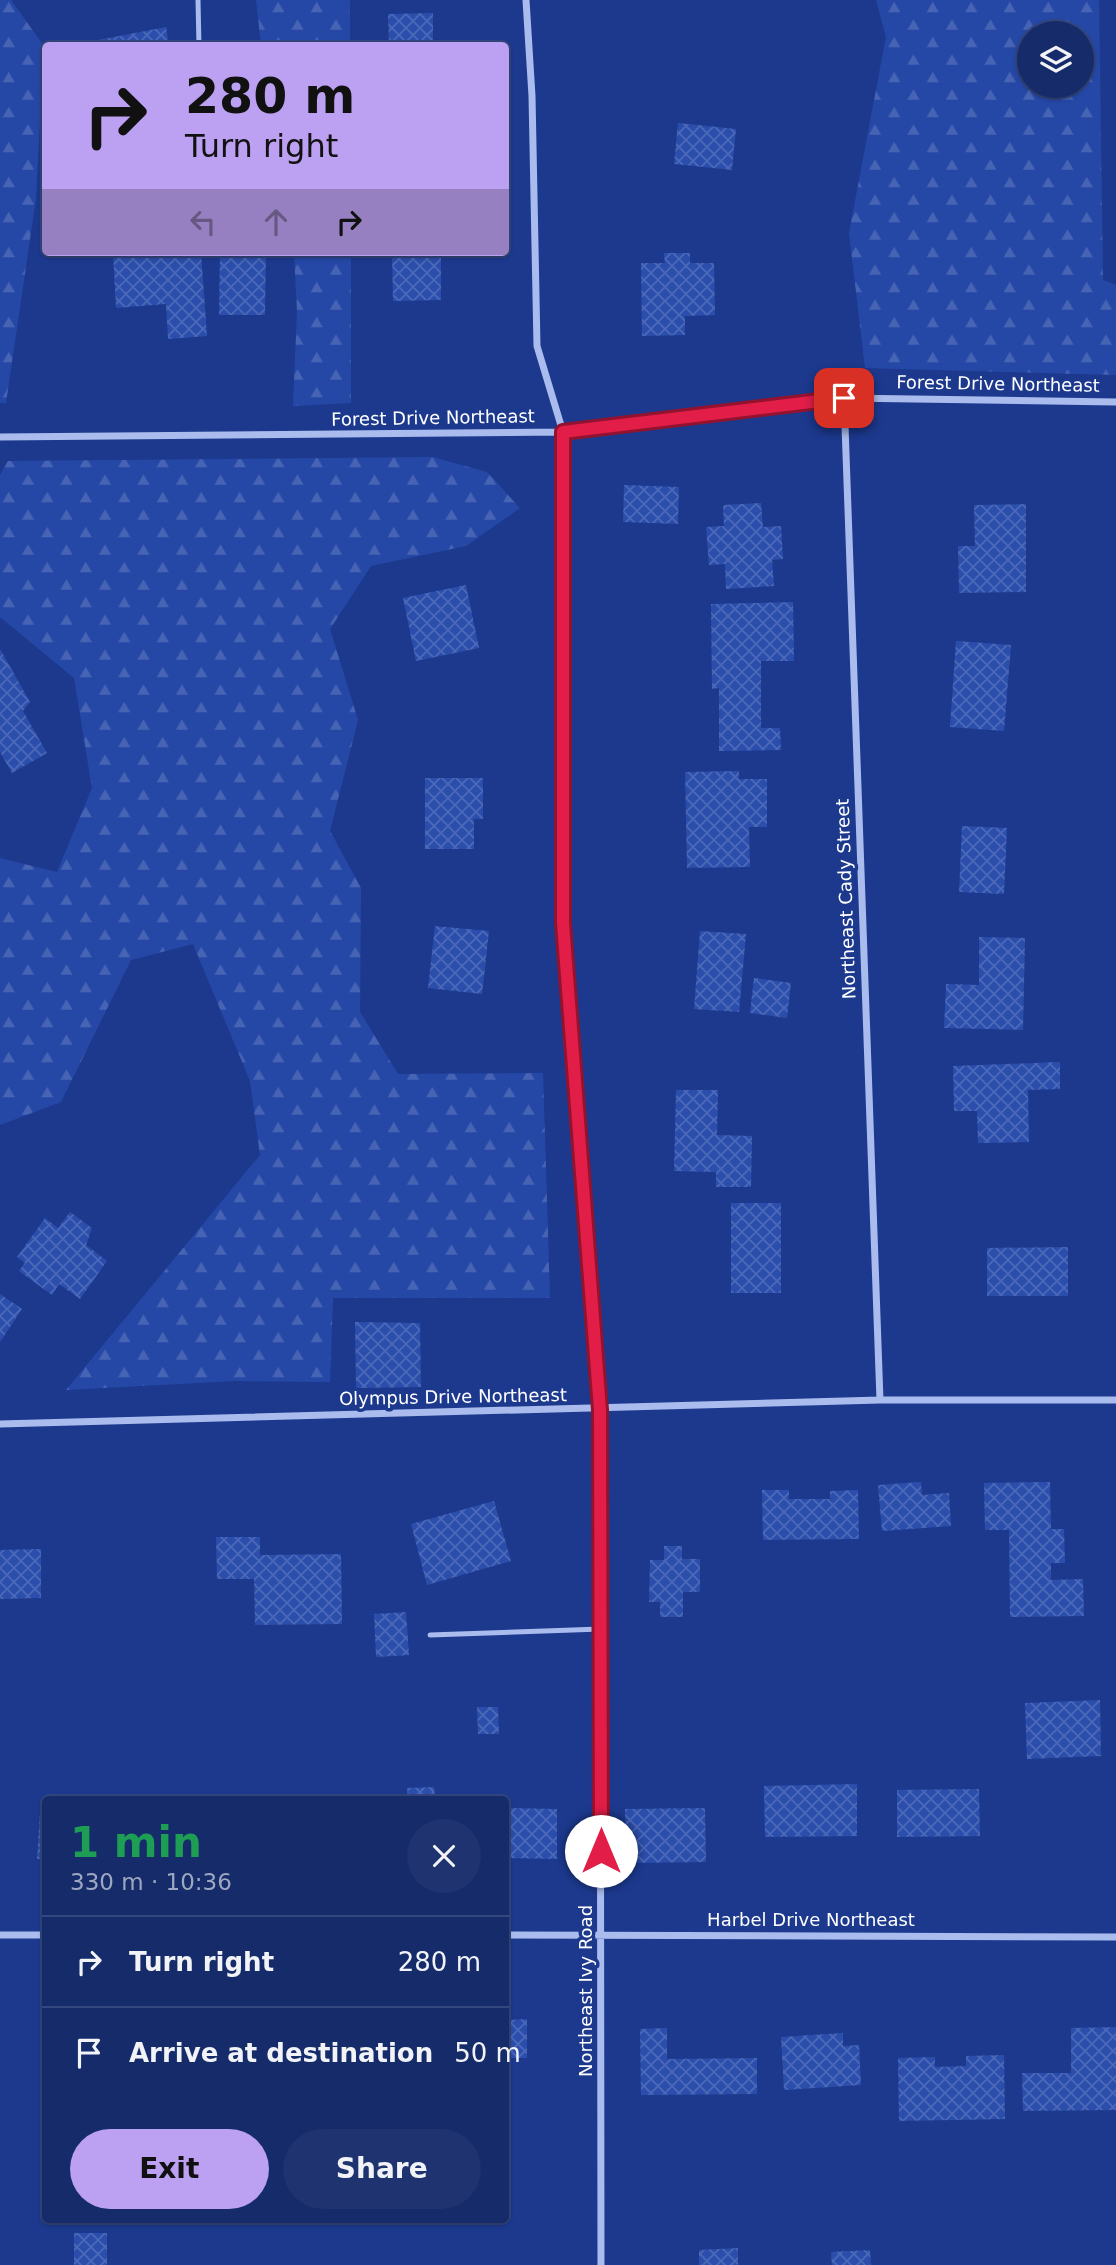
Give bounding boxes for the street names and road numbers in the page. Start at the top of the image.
street label: Forest Drive Northeast [896,371,1100,396]
street label: Forest Drive Northeast [331,405,535,430]
street label: Northeast Cady Street [832,798,859,1000]
street label: Olympus Drive Northeast [339,1384,567,1409]
street label: Northeast Ivy Road [575,1905,596,2077]
street label: Harbel Drive Northeast [707,1909,915,1930]

